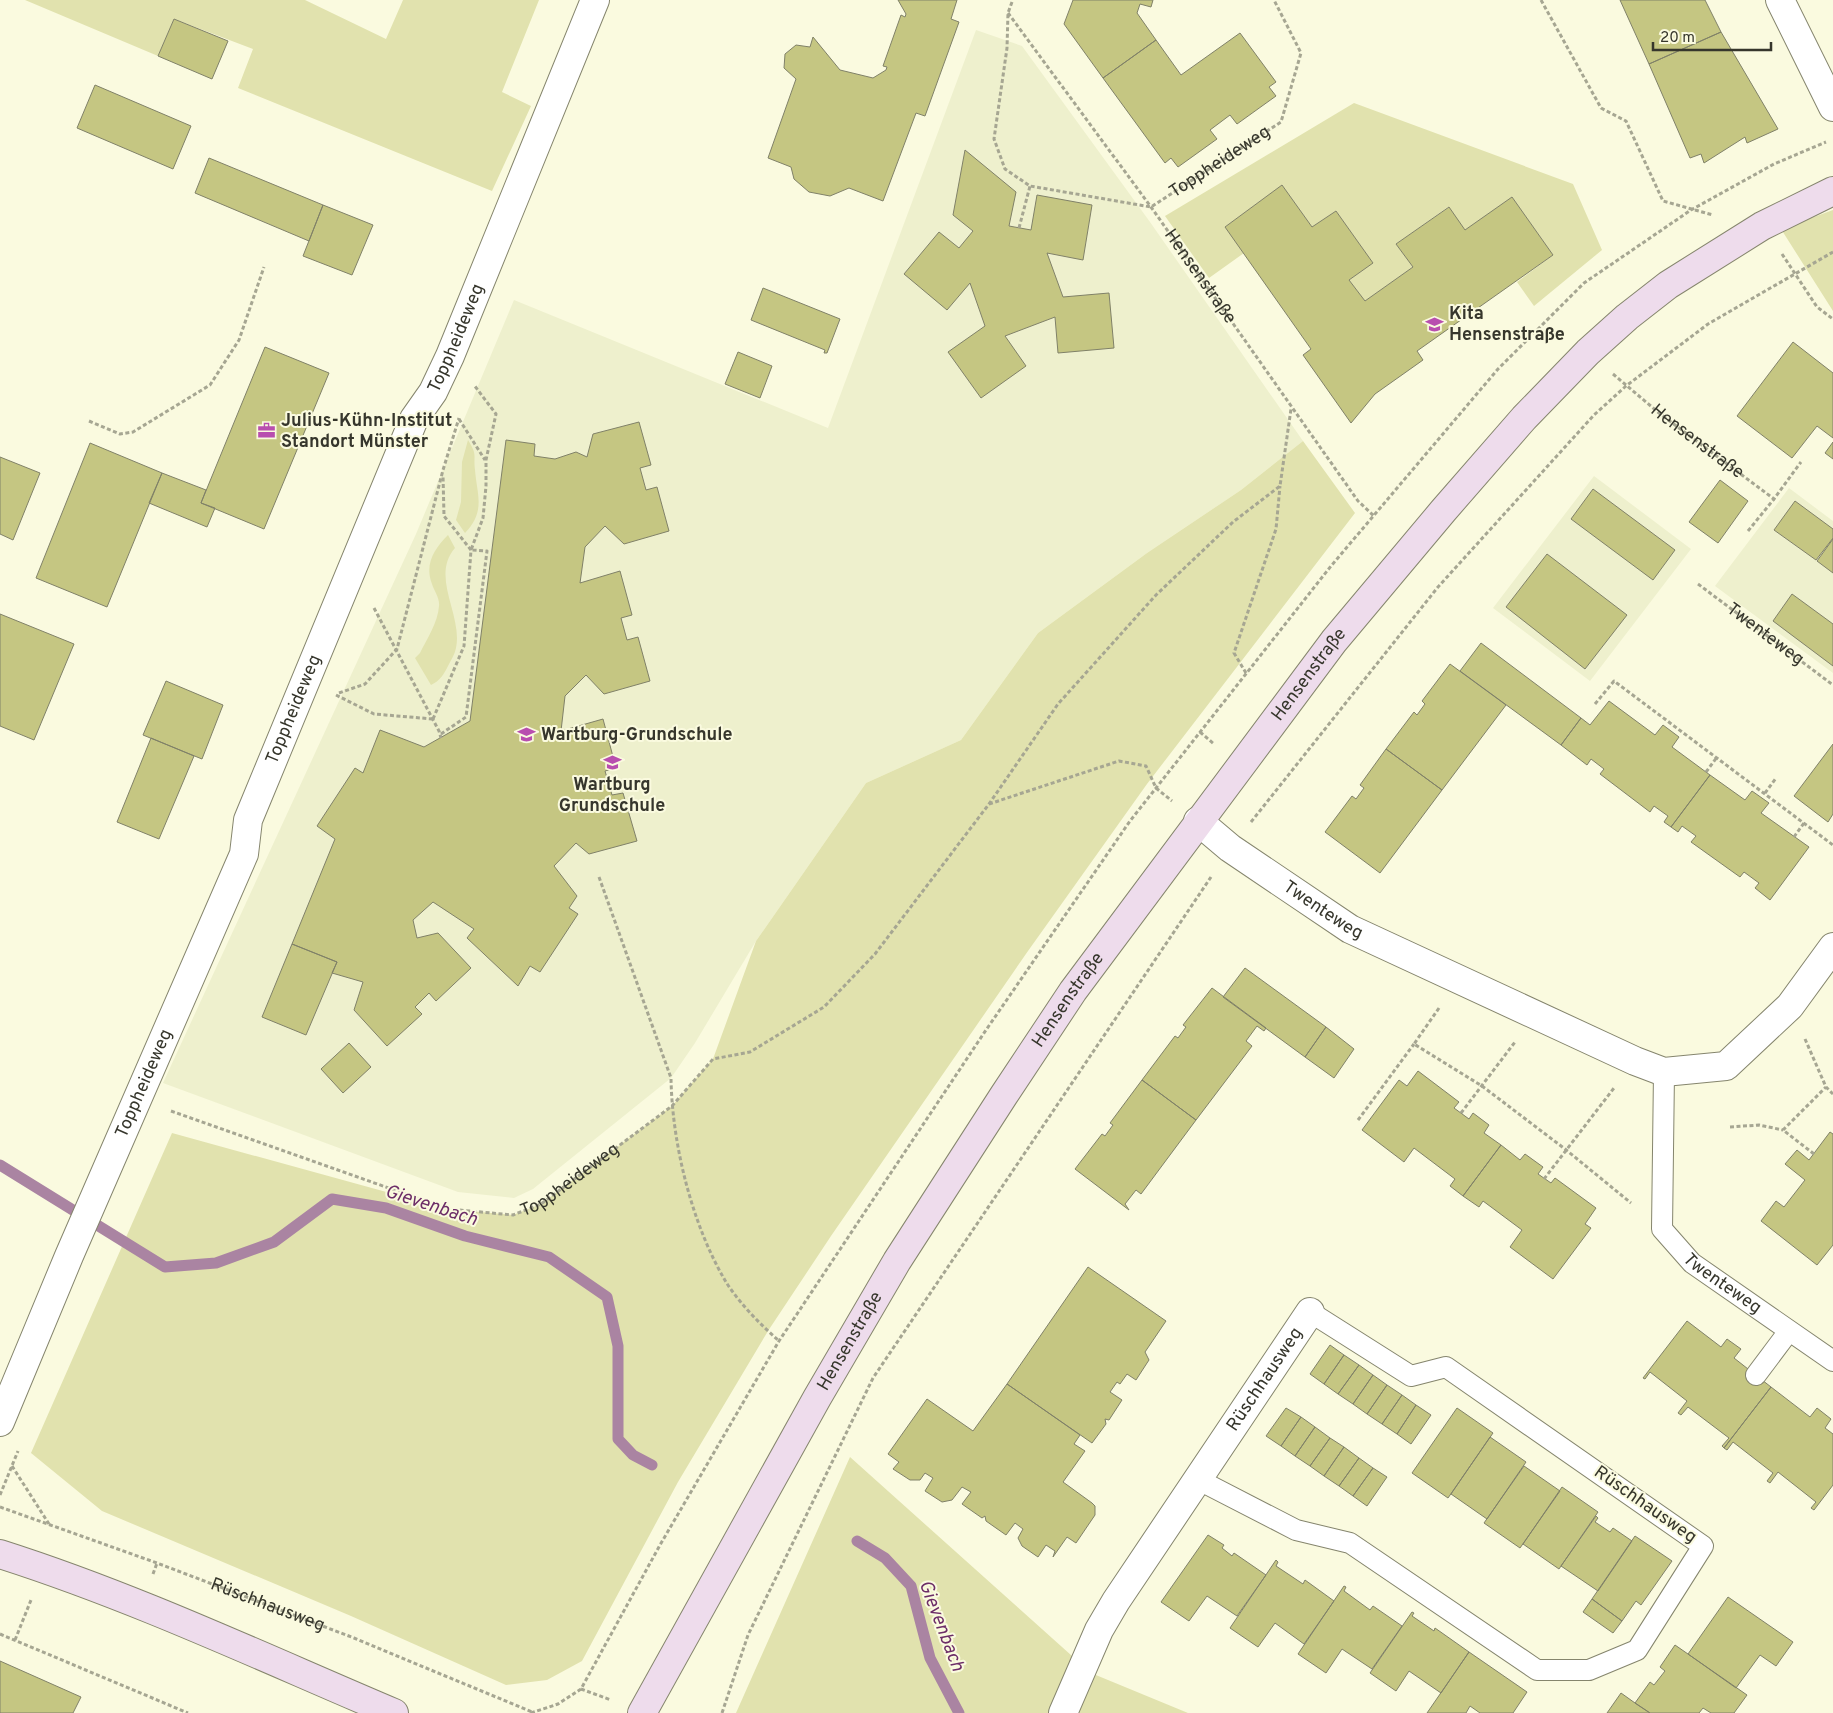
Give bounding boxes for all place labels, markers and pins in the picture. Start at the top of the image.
place label: Kita Hensenstraße [1449,303,1565,347]
school or university icon: Kita Hensenstraße [1425,314,1445,334]
place label: Julius-Kühn-Institut Standort Münster [281,410,452,454]
office icon: Julius-Kühn-Institut Standort Münster [257,421,277,441]
place label: Wartburg-Grundschule [541,724,732,747]
school or university icon: Wartburg-Grundschule [517,725,537,745]
school or university icon: Wartburg Grundschule [602,752,622,772]
place label: Wartburg Grundschule [559,774,665,818]

